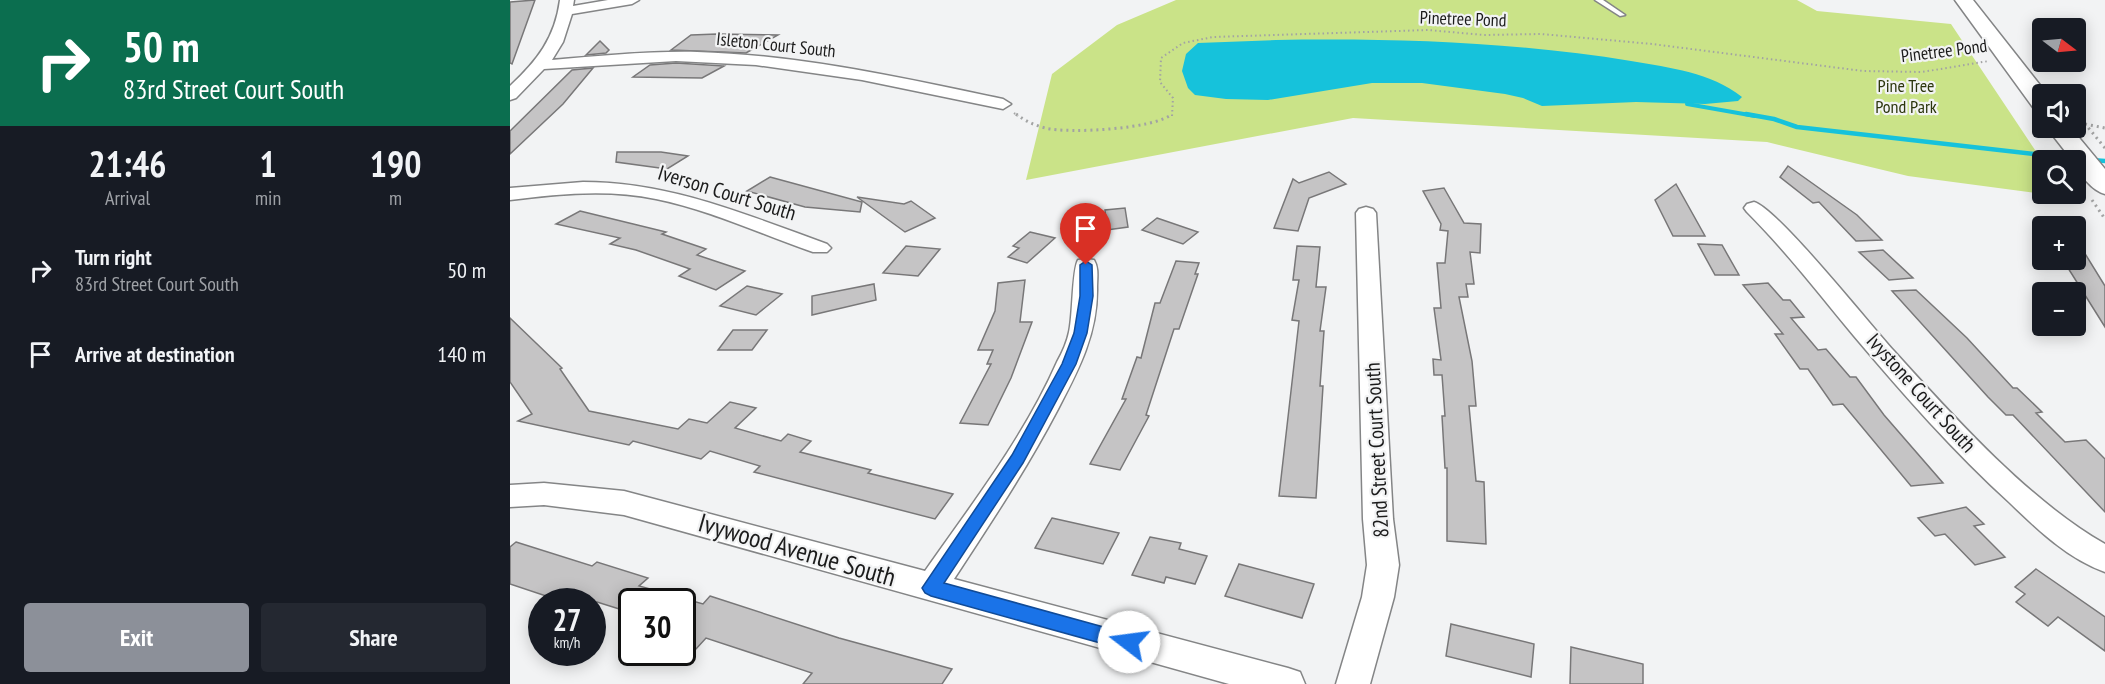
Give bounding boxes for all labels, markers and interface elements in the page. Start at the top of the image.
street label: Pinetree Pond [1419,5,1507,32]
north arrow [2032,18,2086,72]
map controls [2032,18,2086,336]
text: 50 m [123,19,200,74]
icon: right [24,24,102,102]
street label: Isleton Court South [715,27,837,62]
street label: Pinetree Pond [1899,34,1988,67]
text: 83rd Street Court South [123,72,344,106]
park label: Pine Tree Pond Park [1875,74,1937,118]
button: sound [2032,84,2086,138]
text: 21:46 [89,140,166,187]
text: 1 [259,140,277,187]
text: 190 [370,140,421,187]
button: search [2032,150,2086,204]
street label: Iverson Court South [655,159,800,226]
text: Arrival [105,185,150,211]
text: min [255,185,281,211]
text: m [389,185,402,211]
pin [1060,203,1111,265]
icon: arrive [1069,212,1102,245]
button: + [2032,216,2086,270]
text: Turn right [75,243,152,271]
icon: right [24,254,57,287]
text: 50 m [447,256,486,284]
text: 83rd Street Court South [75,271,239,297]
button: − [2032,282,2086,336]
street label: Ivystone Court South [1861,327,1982,458]
icon: arrive [24,338,57,371]
text: Arrive at destination [75,340,235,368]
text: 140 m [437,340,486,368]
street label: 82nd Street Court South [1358,362,1395,538]
street label: Ivywood Avenue South [695,506,900,593]
speed limit sign: 30 [618,588,696,666]
text: 27 [553,600,581,639]
button: Exit [24,603,249,672]
button: Share [261,603,486,672]
position arrow [1097,610,1161,674]
text: km/h [554,633,580,652]

